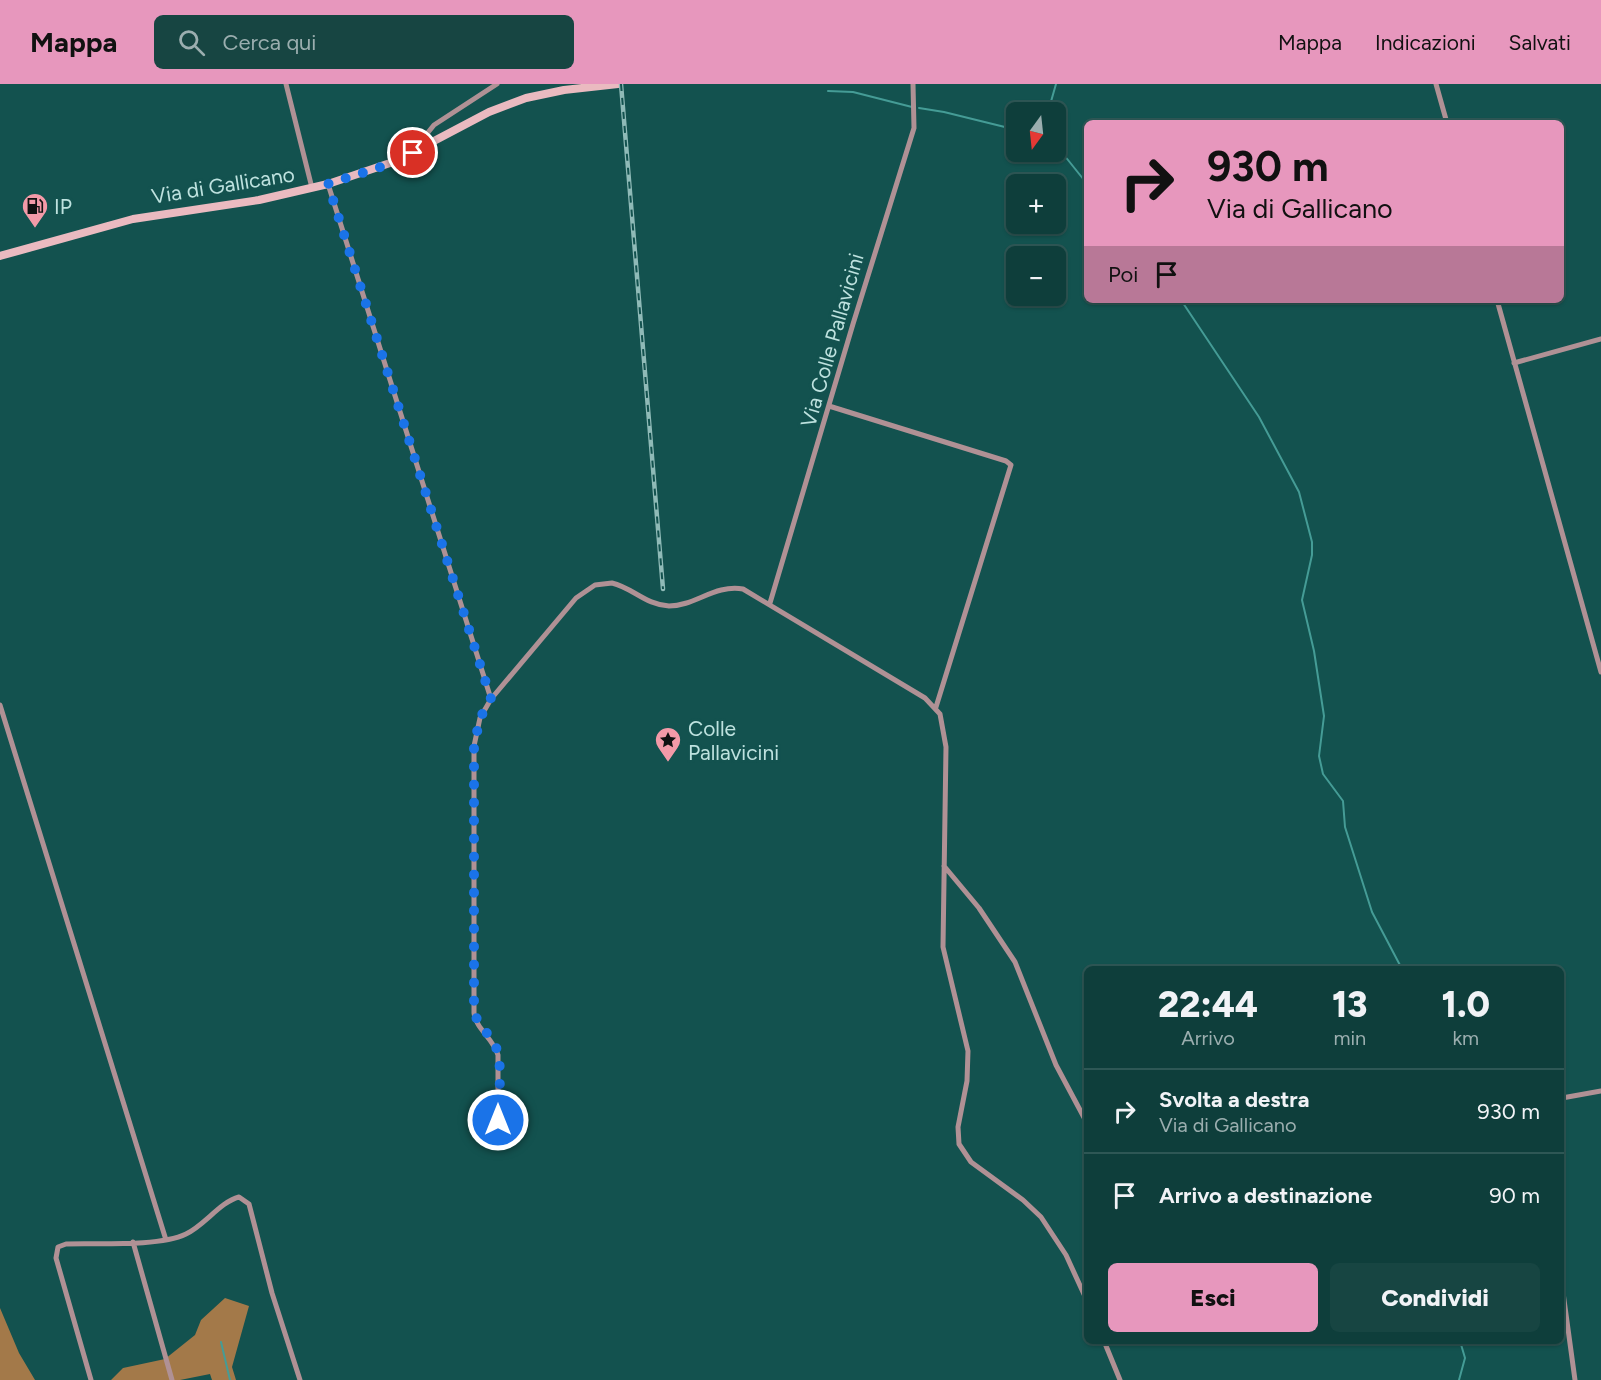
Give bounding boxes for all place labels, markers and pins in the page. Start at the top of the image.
pin [387,127,438,178]
fuel station icon: IP [20,191,50,229]
place label: IP [54,194,72,219]
place label: Colle Pallavicini [688,716,779,765]
place icon: Colle Pallavicini [653,725,683,763]

